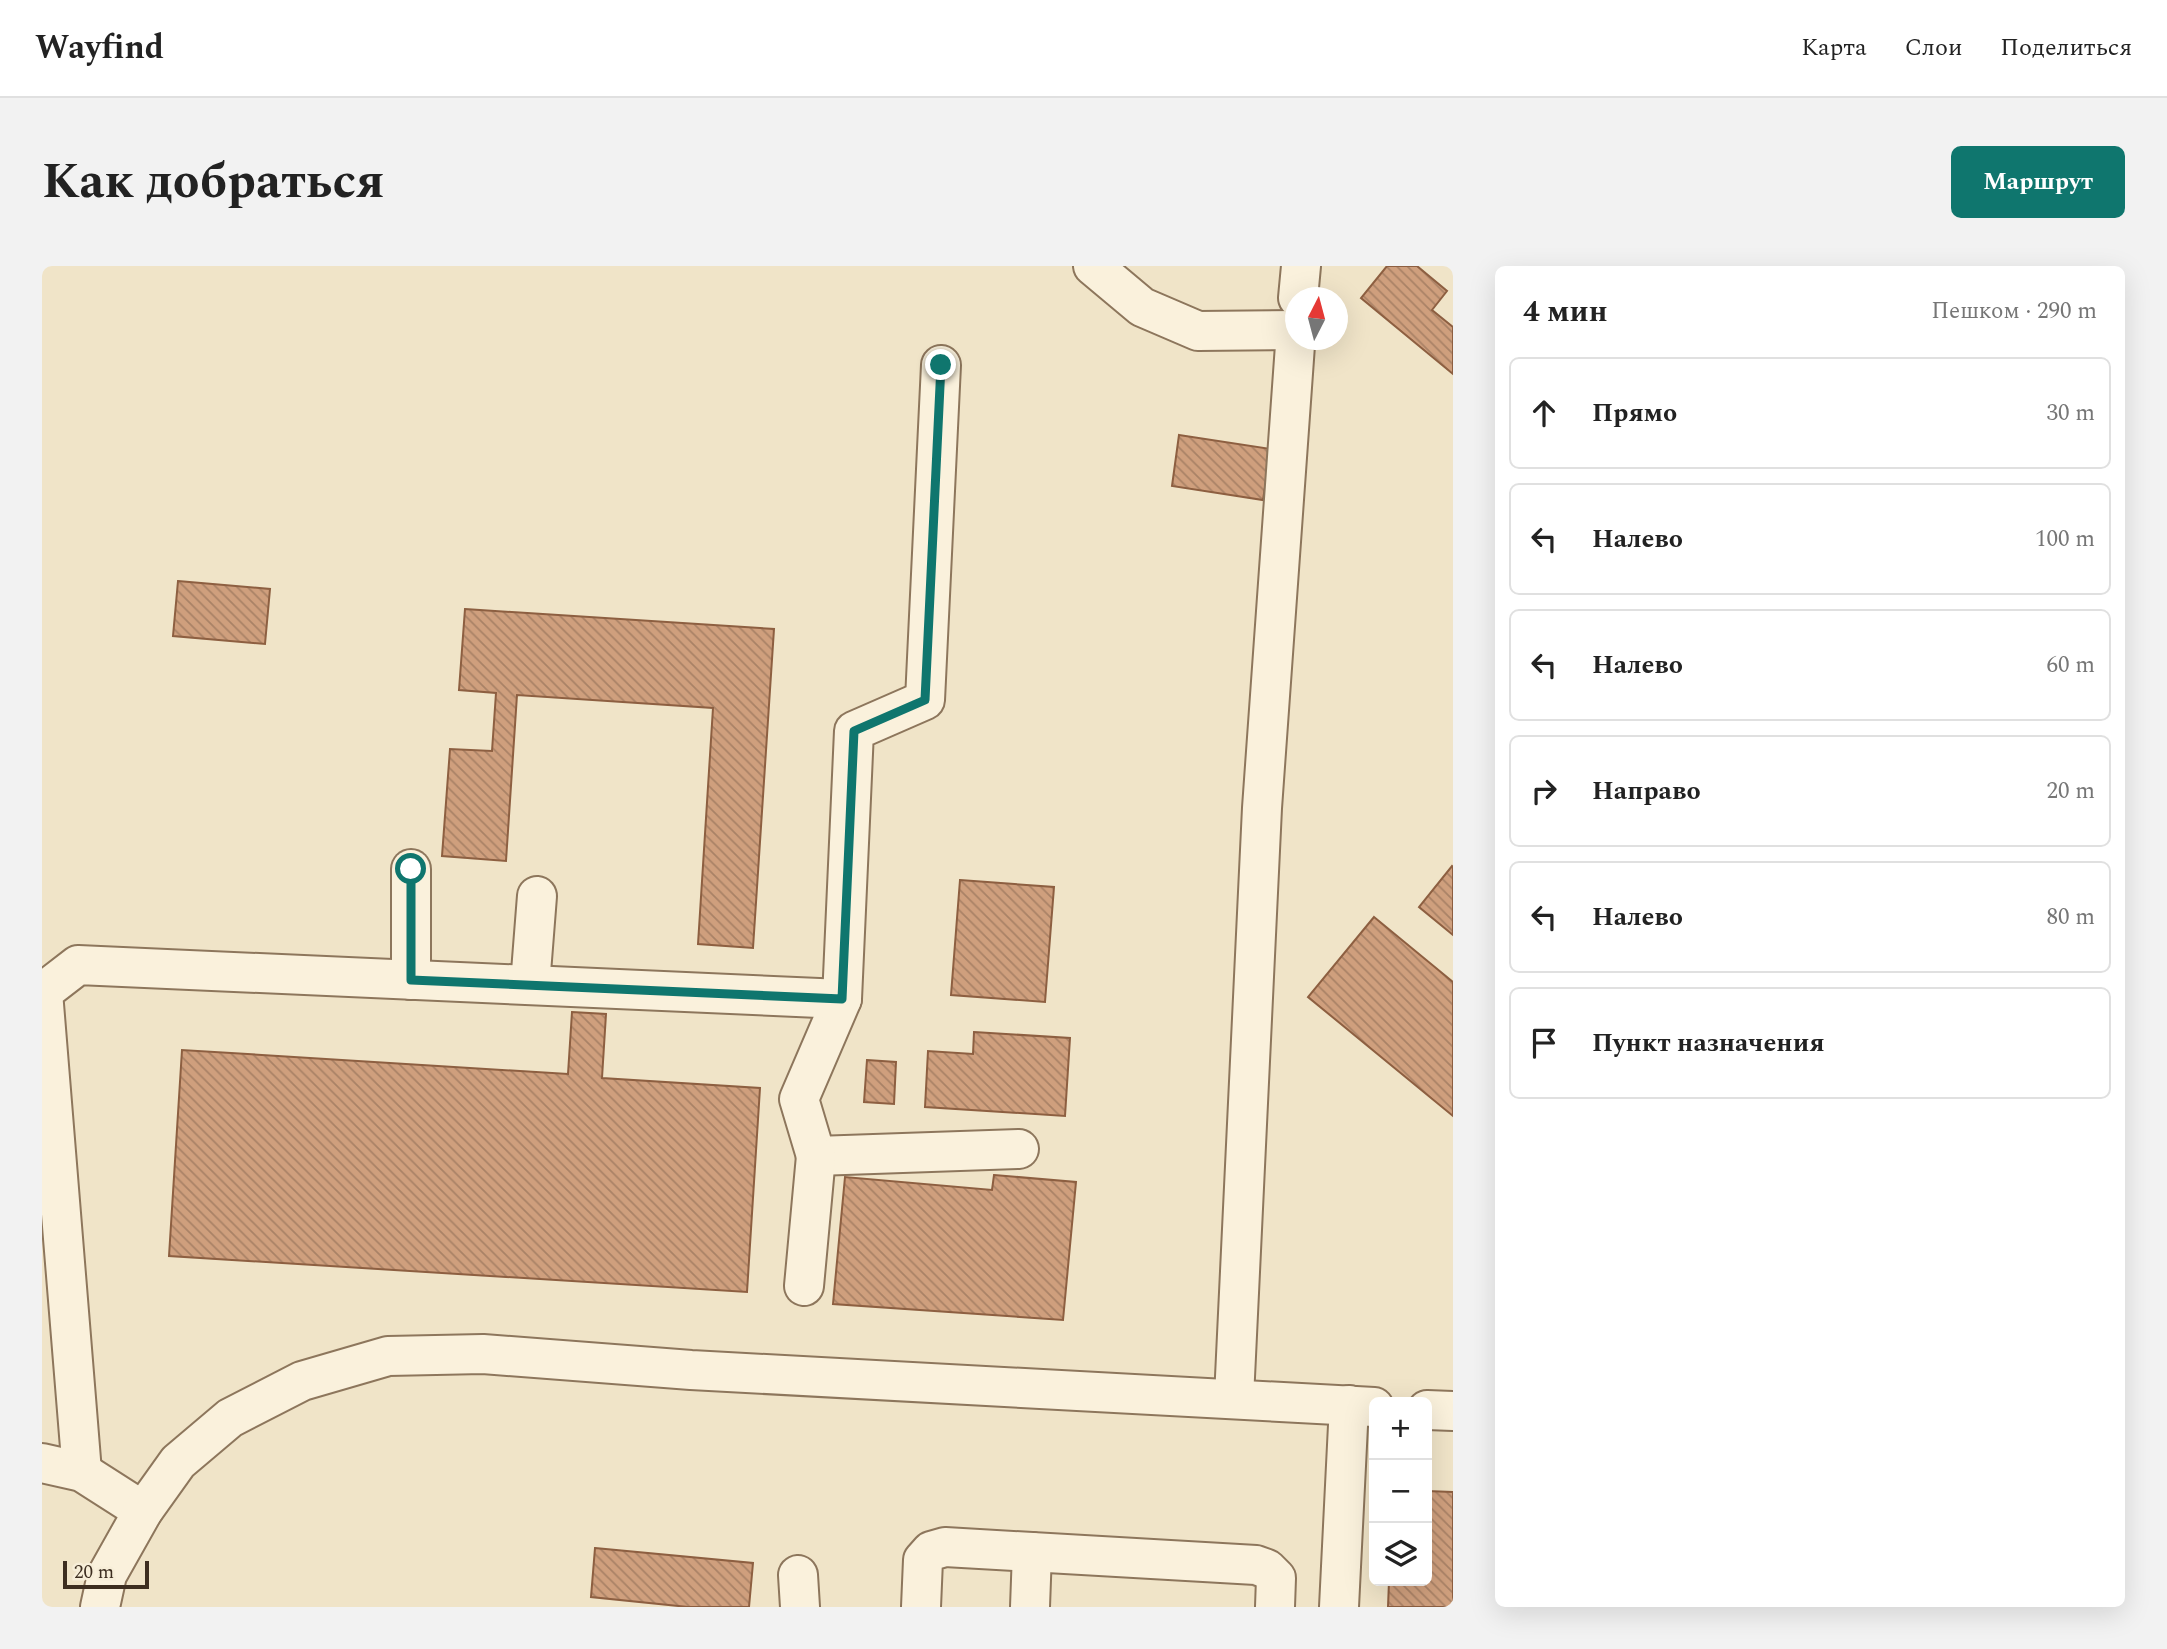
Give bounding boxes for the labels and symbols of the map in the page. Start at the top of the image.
north arrow [1285,287,1348,350]
route end [925,349,956,380]
route start [395,853,426,884]
scale bar [63,1558,149,1590]

